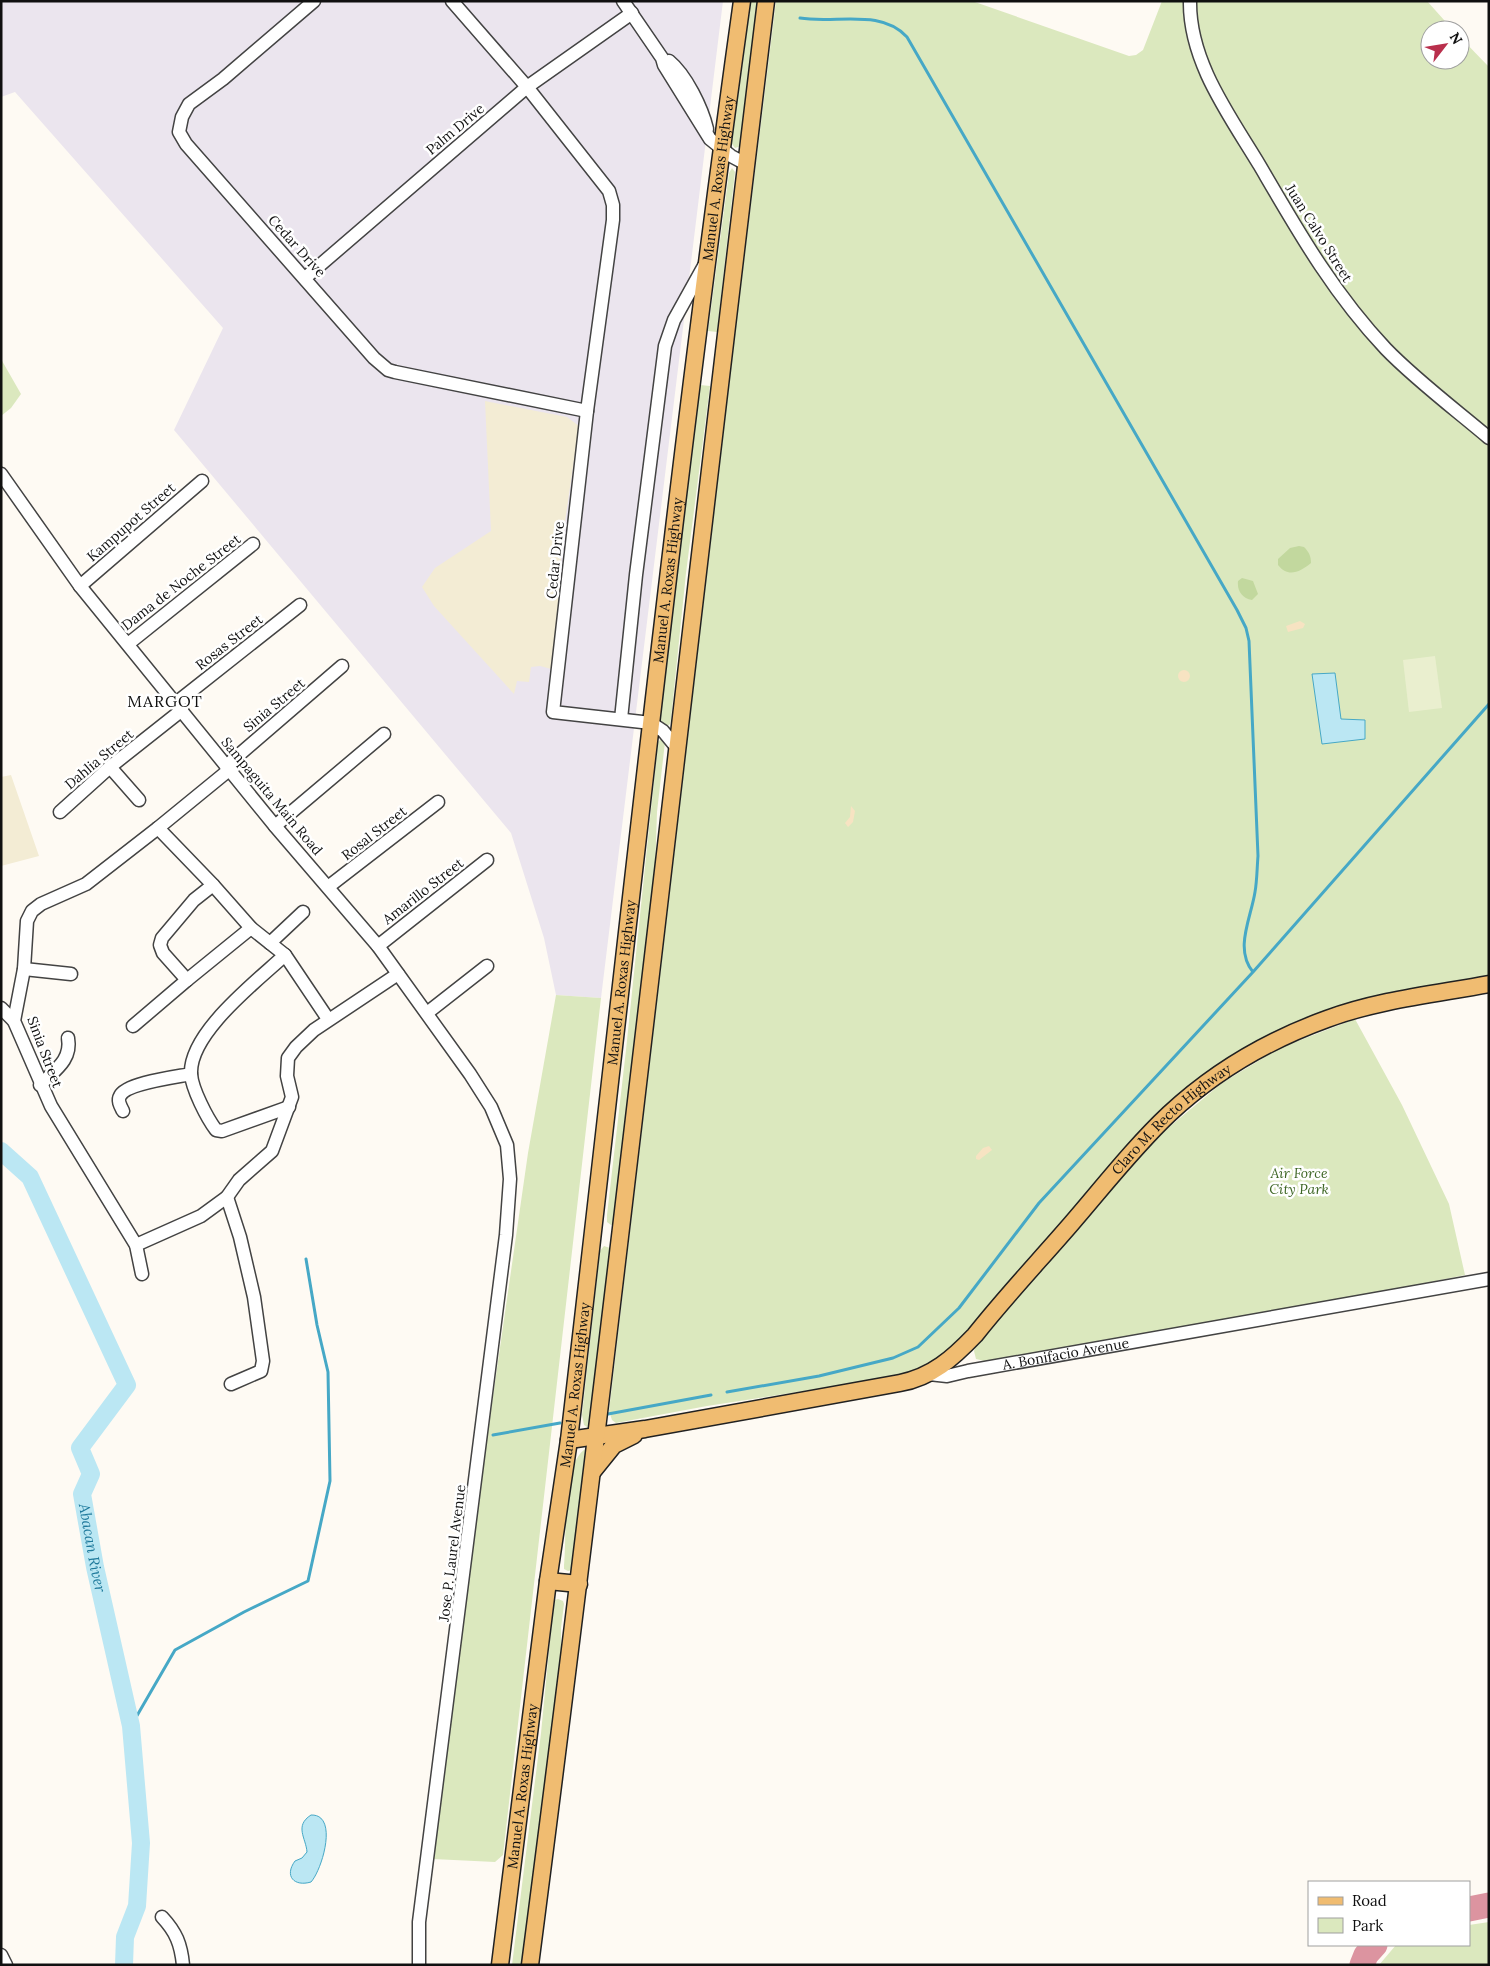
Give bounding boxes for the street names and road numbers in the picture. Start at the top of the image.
street label: Manuel A. Roxas Highway [698,94,738,262]
street label: Palm Drive [422,99,488,159]
street label: Juan Calvo Street [1281,180,1357,286]
street label: Cedar Drive [264,211,330,281]
street label: Kampupot Street [83,478,179,565]
street label: Manuel A. Roxas Highway [649,496,687,664]
street label: Cedar Drive [542,520,568,600]
street label: Dama de Noche Street [118,530,245,634]
street label: Rosas Street [192,610,267,674]
street label: Sinia Street [240,674,309,736]
street label: Dahlia Street [61,725,138,793]
street label: Sampaguita Main Road [217,733,327,859]
street label: Rosal Street [338,802,411,864]
street label: Amarillo Street [378,853,467,929]
street label: Manuel A. Roxas Highway [603,898,640,1066]
street label: Sinia Street [23,1014,67,1091]
street label: Claro M. Recto Highway [1108,1059,1235,1178]
street label: Manuel A. Roxas Highway [556,1301,594,1469]
street label: A. Bonifacio Avenue [1000,1334,1131,1374]
street label: Jose P. Laurel Avenue [435,1483,469,1624]
street label: Manuel A. Roxas Highway [503,1702,542,1870]

